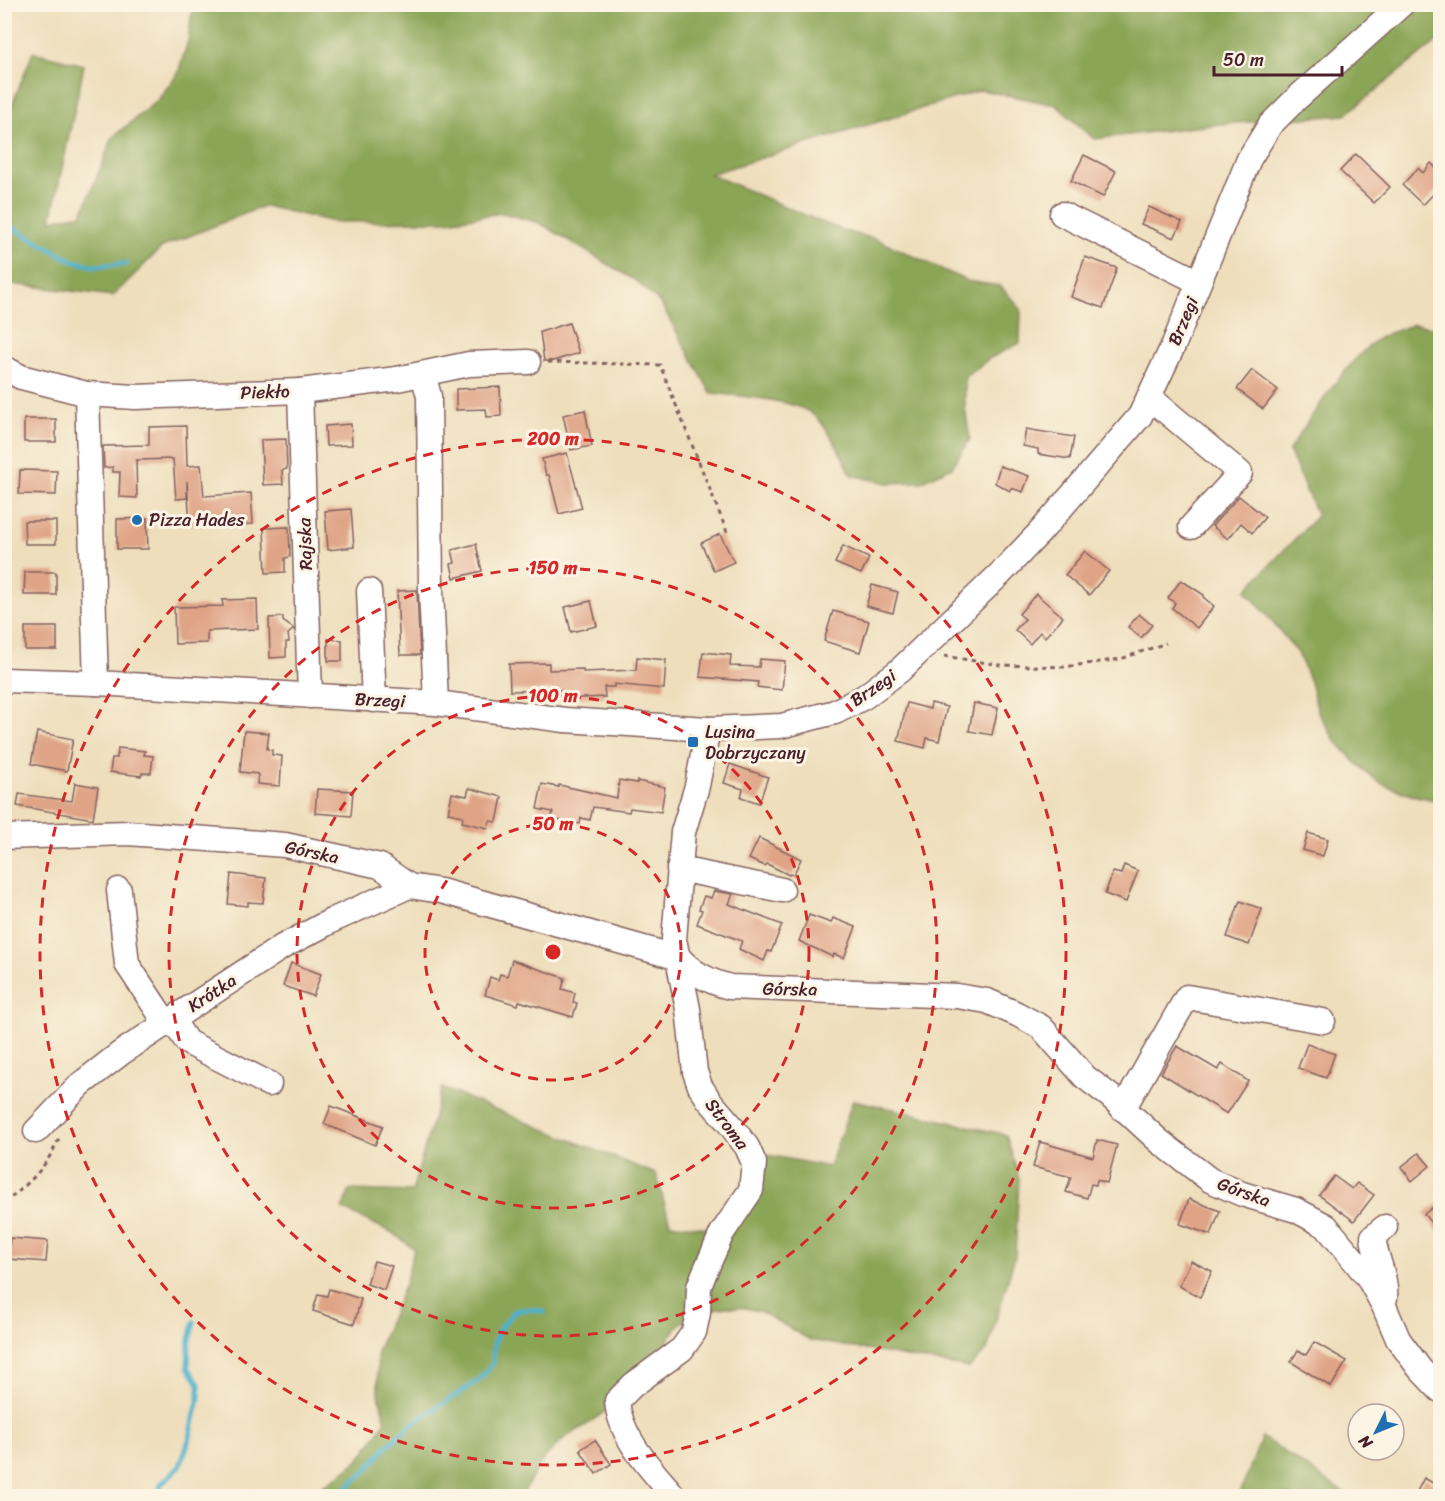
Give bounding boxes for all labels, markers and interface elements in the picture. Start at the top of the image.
scale bar [1214,39,1342,77]
text: 50 m [1223,44,1264,76]
street label: Brzegi [1158,291,1208,351]
street label: Piekło [240,375,290,409]
text: 200 m [526,423,579,455]
place label: Pizza Hades [149,504,245,536]
marker: Pizza Hades [130,513,144,527]
street label: Rajska [288,516,322,571]
text: 150 m [529,552,577,584]
street label: Brzegi [843,660,904,715]
text: 100 m [529,680,578,712]
street label: Brzegi [354,683,407,717]
place label: Lusina Dobrzyczany [705,716,806,769]
marker: Lusina Dobrzyczany [686,735,700,749]
text: 50 m [533,808,574,840]
street label: Górska [282,831,342,873]
centre of rings [543,942,563,962]
street label: Krótka [181,965,243,1021]
street label: Górska [762,973,818,1005]
street label: Stroma [697,1091,758,1158]
street label: Górska [1213,1168,1275,1216]
north arrow [1346,1402,1406,1462]
text: N [1350,1427,1380,1457]

